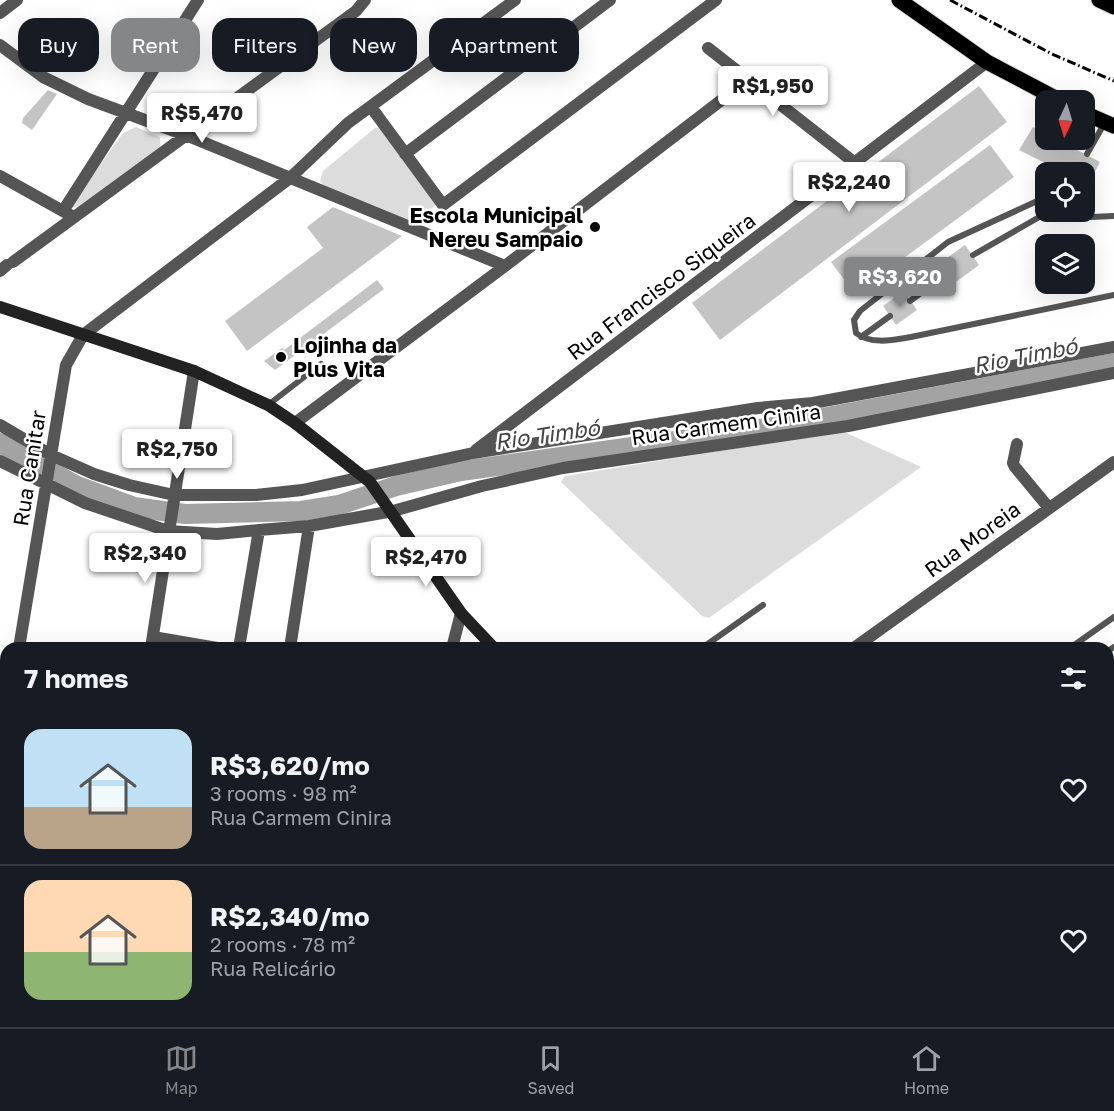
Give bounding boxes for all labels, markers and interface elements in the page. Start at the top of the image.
chip: Buy [18,18,99,72]
chip: Rent [111,18,200,72]
chip: Filters [212,18,318,72]
chip: New [330,18,417,72]
chip: Apartment [429,18,579,72]
pin: R$1,950 [718,66,828,117]
text: R$1,950 [732,73,814,97]
north arrow [1035,90,1095,150]
map controls [1035,90,1095,294]
pin: R$5,470 [147,93,257,144]
text: R$5,470 [161,100,243,124]
pin: R$2,240 [794,162,904,213]
button: locate [1035,162,1095,222]
text: R$2,240 [807,169,891,193]
place label: Escola Municipal Nereu Sampaio [409,202,583,252]
street label: Rua Francisco Siqueira [562,207,760,365]
marker: Escola Municipal Nereu Sampaio [588,220,602,234]
button: layers [1035,234,1095,294]
pin: R$3,620 [845,257,955,308]
text: R$3,620 [858,264,942,288]
water label: Rio Timbó [971,331,1081,378]
place label: Lojinha da Plus Vita [293,332,397,382]
marker: Lojinha da Plus Vita [274,350,288,364]
street label: Rua Carmem Cinira [630,398,822,450]
street label: Rua Canitar [7,408,51,528]
water label: Rio Timbó [493,413,603,455]
pin: R$2,750 [122,429,232,480]
text: R$2,750 [136,436,218,460]
street label: Rua Moreia [919,496,1025,582]
pin: R$2,340 [90,533,200,584]
pin: R$2,470 [371,537,481,588]
text: R$2,340 [103,540,187,564]
text: R$2,470 [385,544,467,568]
icon: filters [1057,662,1090,695]
text: 7 homes [24,663,129,694]
text: R$3,620/mo [210,750,370,781]
icon: home [72,753,144,825]
icon: heart [1057,773,1090,806]
text: 3 rooms · 98 m² [210,781,357,805]
text: Rua Carmem Cinira [210,805,392,829]
text: R$2,340/mo [210,901,370,932]
icon: home [72,904,144,976]
icon: heart [1057,924,1090,957]
text: 2 rooms · 78 m² [210,932,355,956]
text: Rua Relicário [210,956,336,980]
tab: Map [165,1042,198,1098]
tab: Saved [528,1042,574,1098]
tab: Home [904,1042,949,1098]

